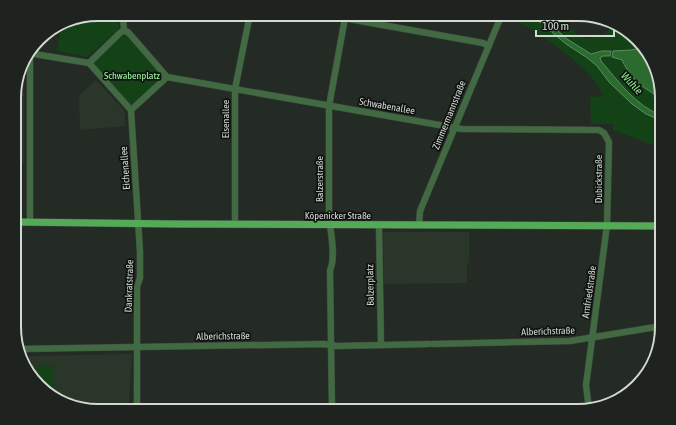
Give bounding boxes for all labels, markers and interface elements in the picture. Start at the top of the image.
scale bar [536,12,614,38]
text: 100 m [542,19,569,33]
water label: Wuhle [619,69,645,97]
park label: Schwabenplatz [104,70,160,81]
street label: Zimmermannstraße [430,79,468,151]
street label: Schwabenallee [358,96,416,116]
street label: Elsenallee [220,99,231,138]
street label: Eichenallee [118,146,132,190]
street label: Dubickstraße [593,154,604,203]
street label: Balzerstraße [314,156,325,202]
street label: Köpenicker Straße [305,210,372,221]
street label: Dankratstraße [123,259,135,313]
street label: Balzerplatz [364,264,376,306]
street label: Arnfriedstraße [580,265,598,319]
street label: Alberichstraße [521,325,575,337]
street label: Alberichstraße [196,330,250,342]

